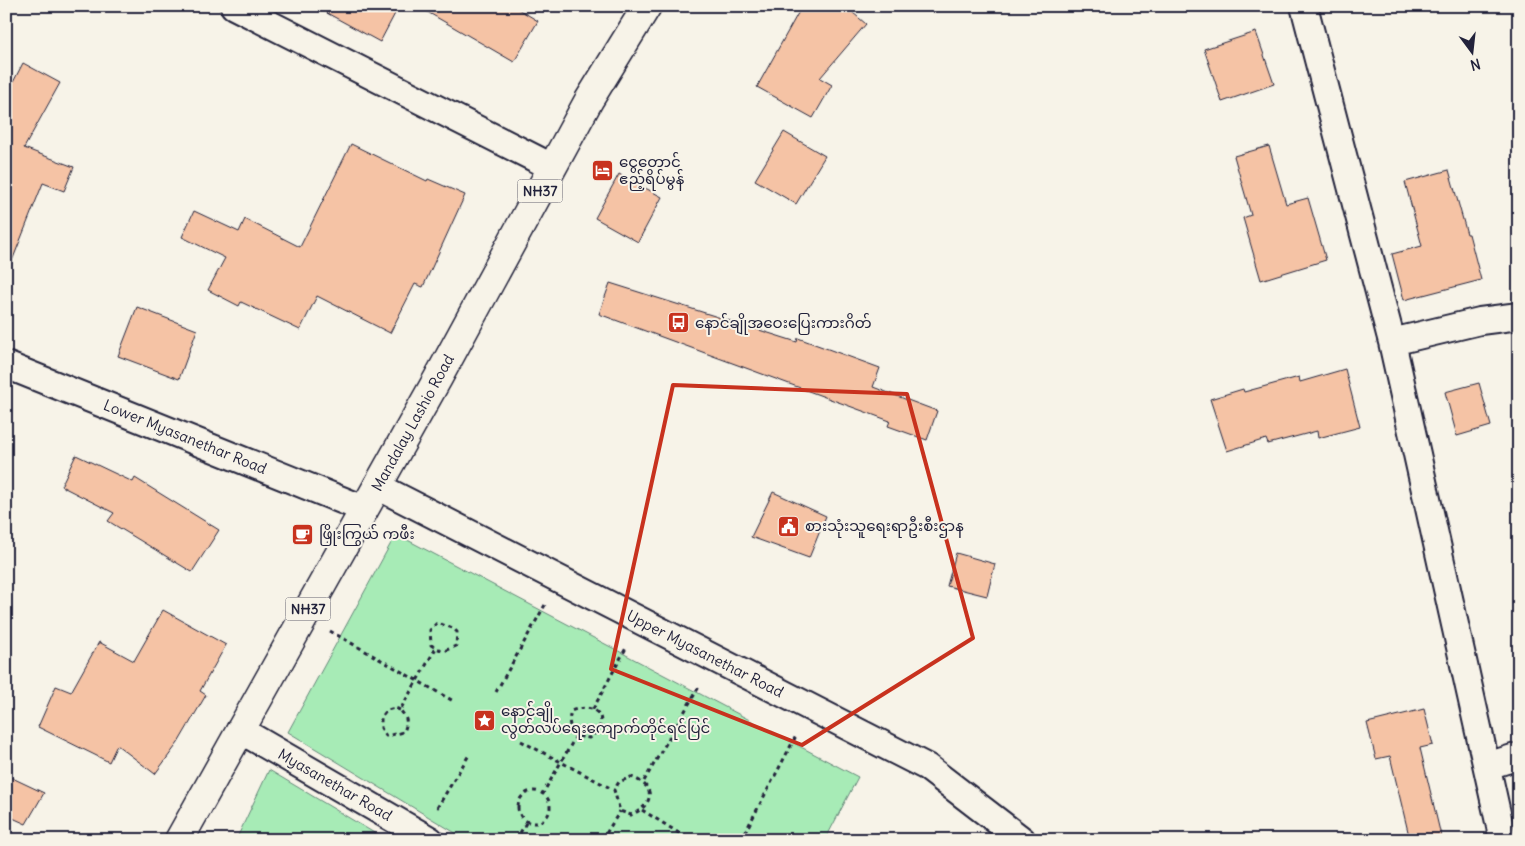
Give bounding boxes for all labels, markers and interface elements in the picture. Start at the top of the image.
north arrow [1448,28,1498,78]
text: N [1468,55,1482,75]
place label: ငွေတောင် ဧည့်ရိပ်မွန် [619,152,685,191]
hotel icon: ငွေတောင် ဧည့်ရိပ်မွန် [591,159,615,183]
road number: NH37 [518,180,562,202]
bus stop icon: နောင်ချိုအဝေးပြေးကားဂိတ် [667,311,691,335]
place label: နောင်ချိုအဝေးပြေးကားဂိတ် [695,313,872,335]
street label: Mandalay Lashio Road [367,351,458,494]
street label: Lower Myasanethar Road [101,395,270,478]
public building icon: စားသုံးသူရေးရာဦးစီးဌာန [777,514,801,538]
place label: စားသုံးသူရေးရာဦးစီးဌာန [805,516,964,538]
cafe icon: ဖြိုးကြွယ် ကဖီး [291,522,315,546]
place label: ဖြိုးကြွယ် ကဖီး [319,524,415,546]
road number: NH37 [286,598,330,620]
street label: Upper Myasanethar Road [624,606,787,701]
place label: နောင်ချို လွတ်လပ်ရေးကျောက်တိုင်ရင်ပြင် [501,701,710,740]
place icon: နောင်ချို လွတ်လပ်ရေးကျောက်တိုင်ရင်ပြင် [473,708,497,732]
street label: Myasanethar Road [275,744,396,825]

